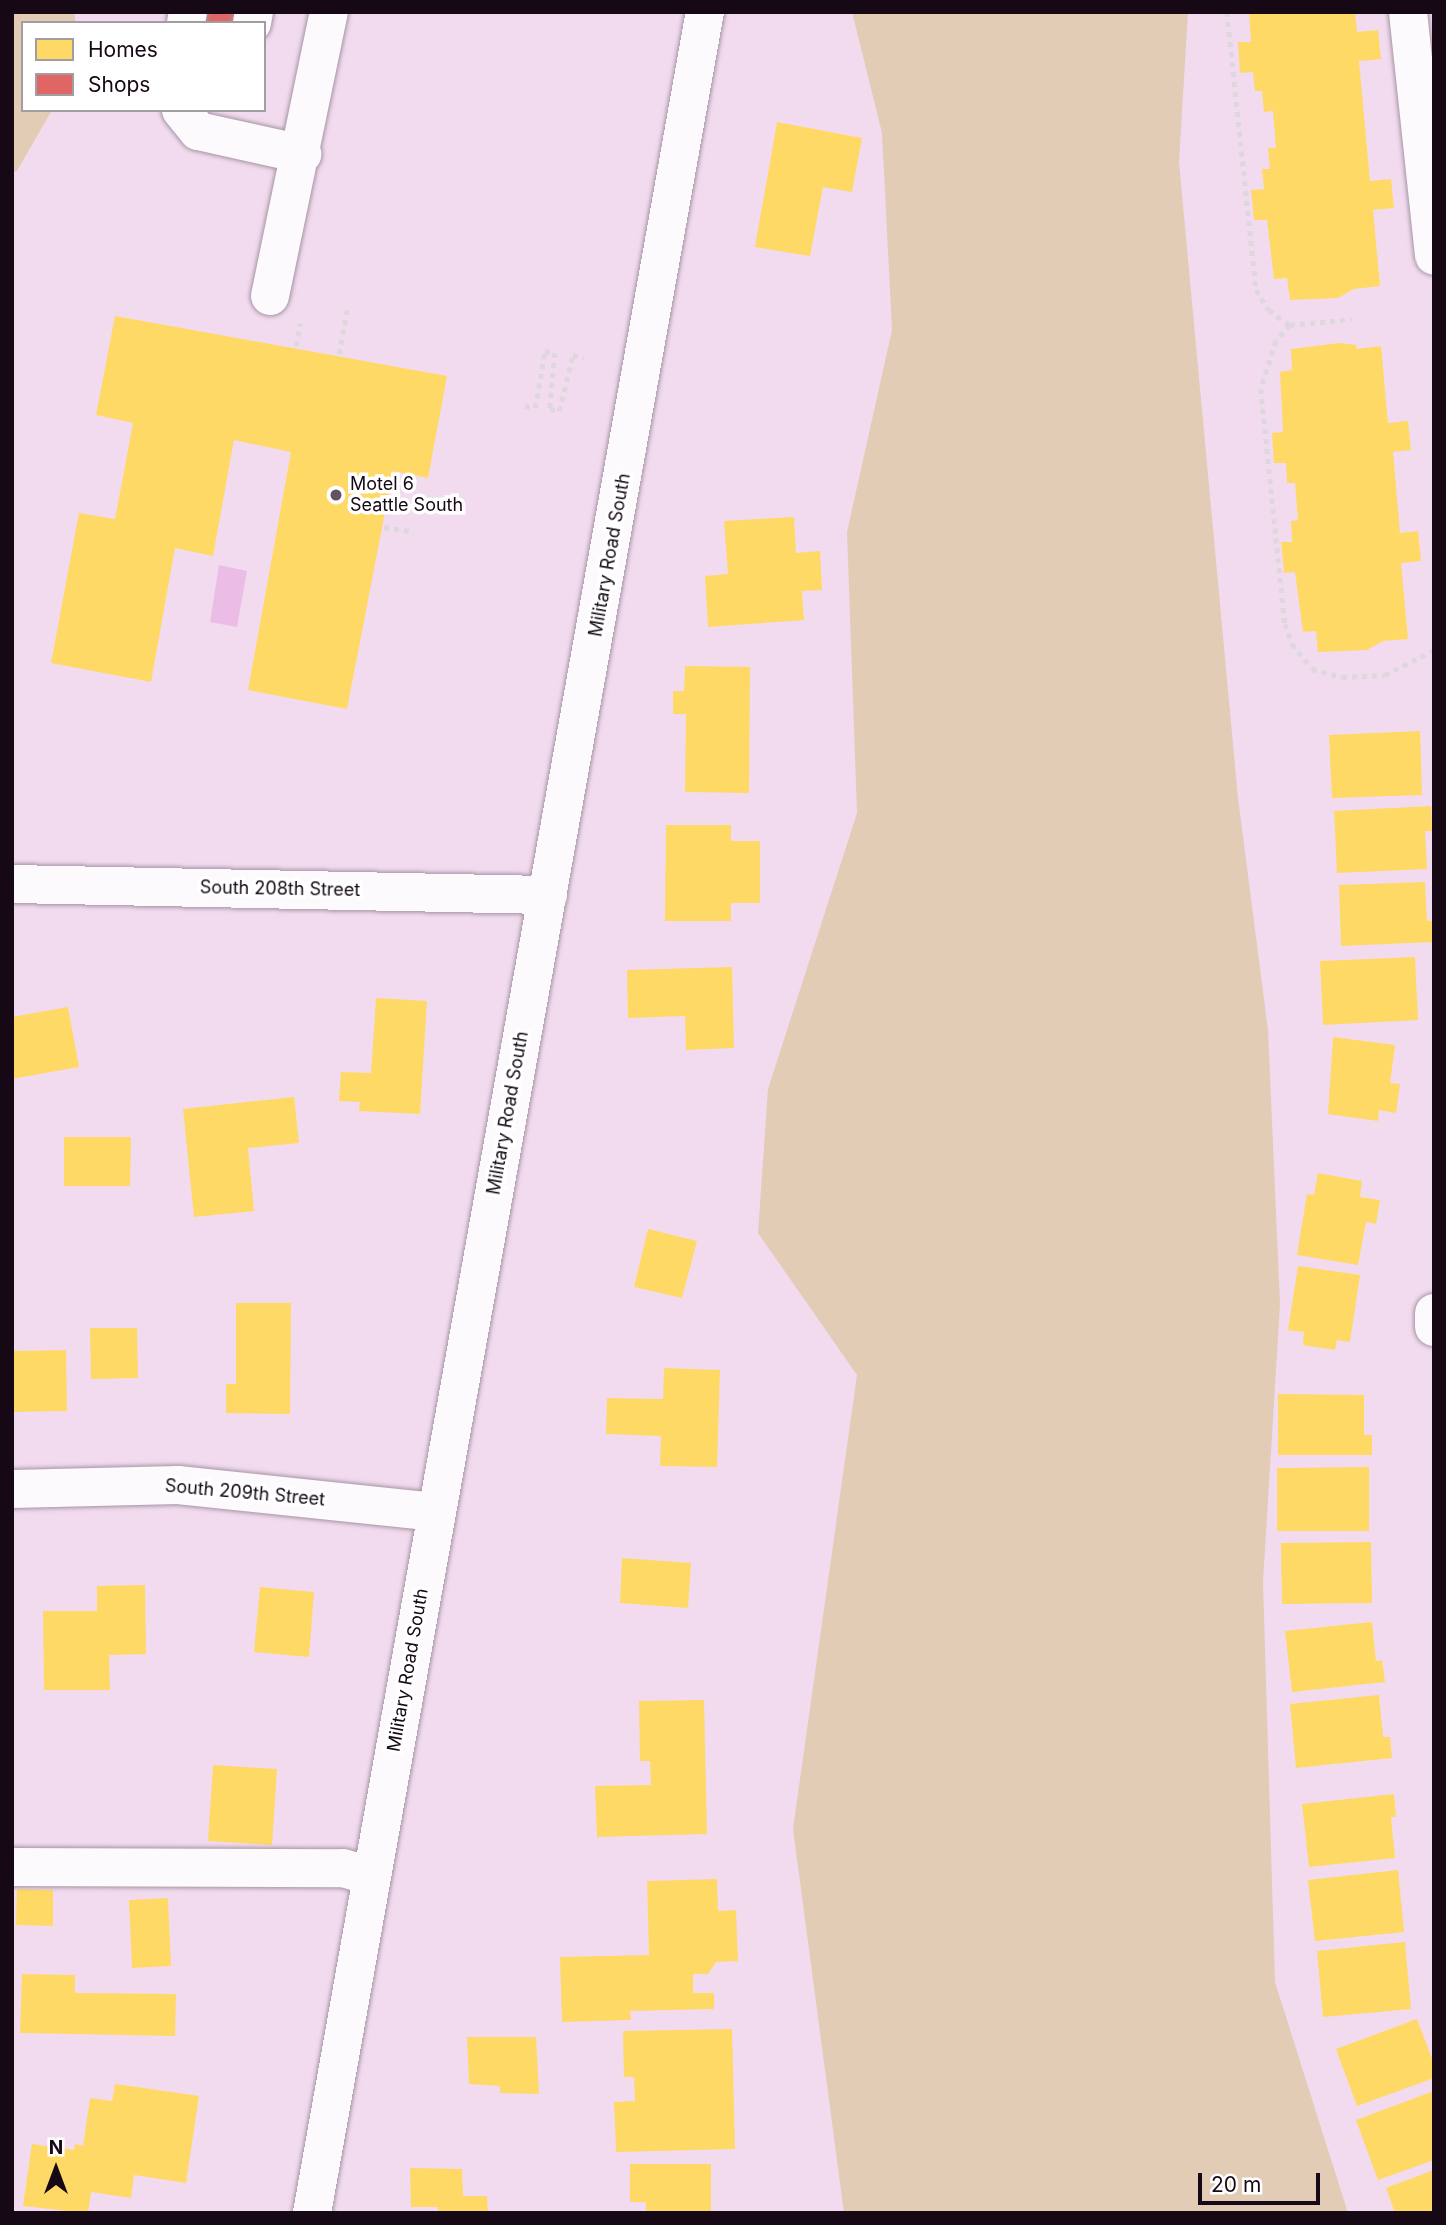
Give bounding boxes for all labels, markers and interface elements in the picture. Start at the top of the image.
legend [21,21,266,112]
text: Homes [88,37,158,62]
text: Shops [88,72,150,97]
street label: Military Road South [585,472,635,638]
place label: Motel 6 Seattle South [350,474,463,516]
marker: Motel 6 Seattle South [328,487,344,503]
street label: South 208th Street [200,877,360,901]
street label: Military Road South [483,1030,533,1196]
street label: South 209th Street [164,1475,326,1511]
street label: Military Road South [383,1587,433,1753]
north arrow [21,2134,91,2204]
text: N [49,2136,63,2159]
scale bar [1201,2158,1324,2202]
text: 20 m [1211,2172,1261,2197]

